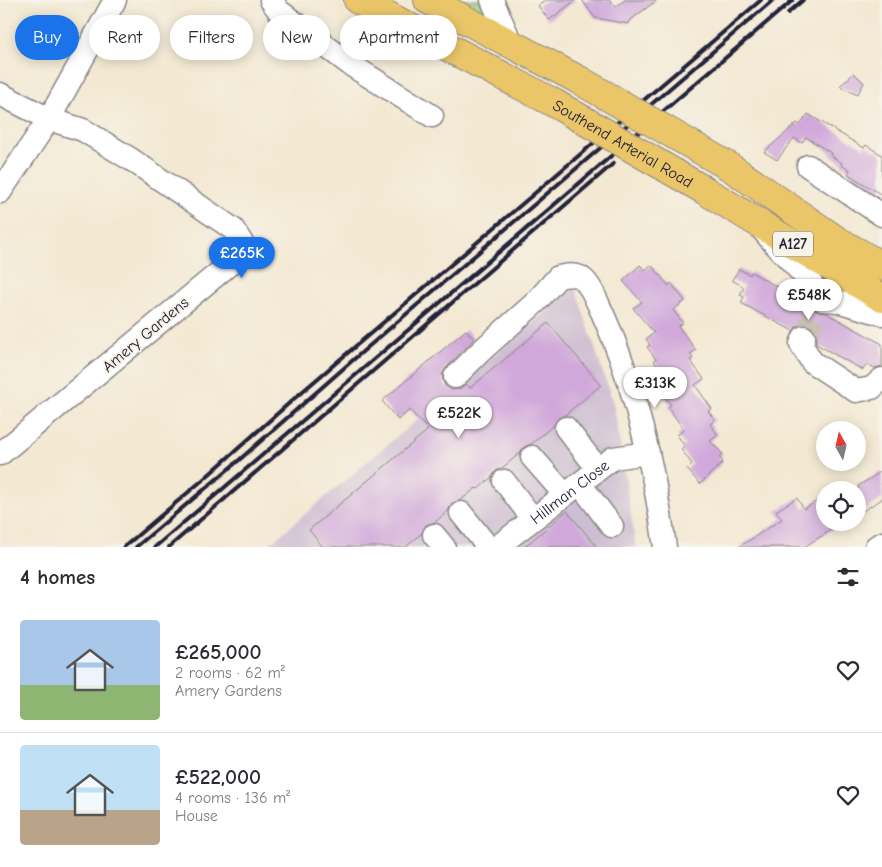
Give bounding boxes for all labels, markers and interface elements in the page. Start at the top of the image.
chip: Buy [15,15,79,60]
chip: Rent [89,15,160,60]
chip: Filters [170,15,253,60]
chip: New [263,15,330,60]
chip: Apartment [340,15,457,60]
street label: Southend Arterial Road [549,96,696,192]
road number: A127 [773,232,813,256]
pin: £265K [207,236,277,279]
text: £265K [220,244,264,262]
pin: £548K [774,278,844,321]
text: £548K [787,286,831,304]
street label: Amery Gardens [99,293,193,376]
pin: £313K [620,366,690,409]
text: £313K [634,374,676,392]
pin: £522K [424,396,494,439]
text: £522K [437,404,481,422]
north arrow [816,421,866,471]
map controls [816,421,866,531]
street label: Hillman Close [527,457,613,528]
button: locate [816,481,866,531]
icon: filters [834,563,862,591]
text: 4 homes [20,565,95,589]
icon: home [60,640,120,700]
text: £265,000 [175,640,261,664]
icon: heart [834,656,862,684]
text: 2 rooms · 62 m² [175,664,285,682]
text: Amery Gardens [175,682,282,700]
icon: home [60,765,120,825]
text: £522,000 [175,765,261,789]
icon: heart [834,781,862,809]
text: 4 rooms · 136 m² [175,789,290,807]
text: House [175,807,218,825]

